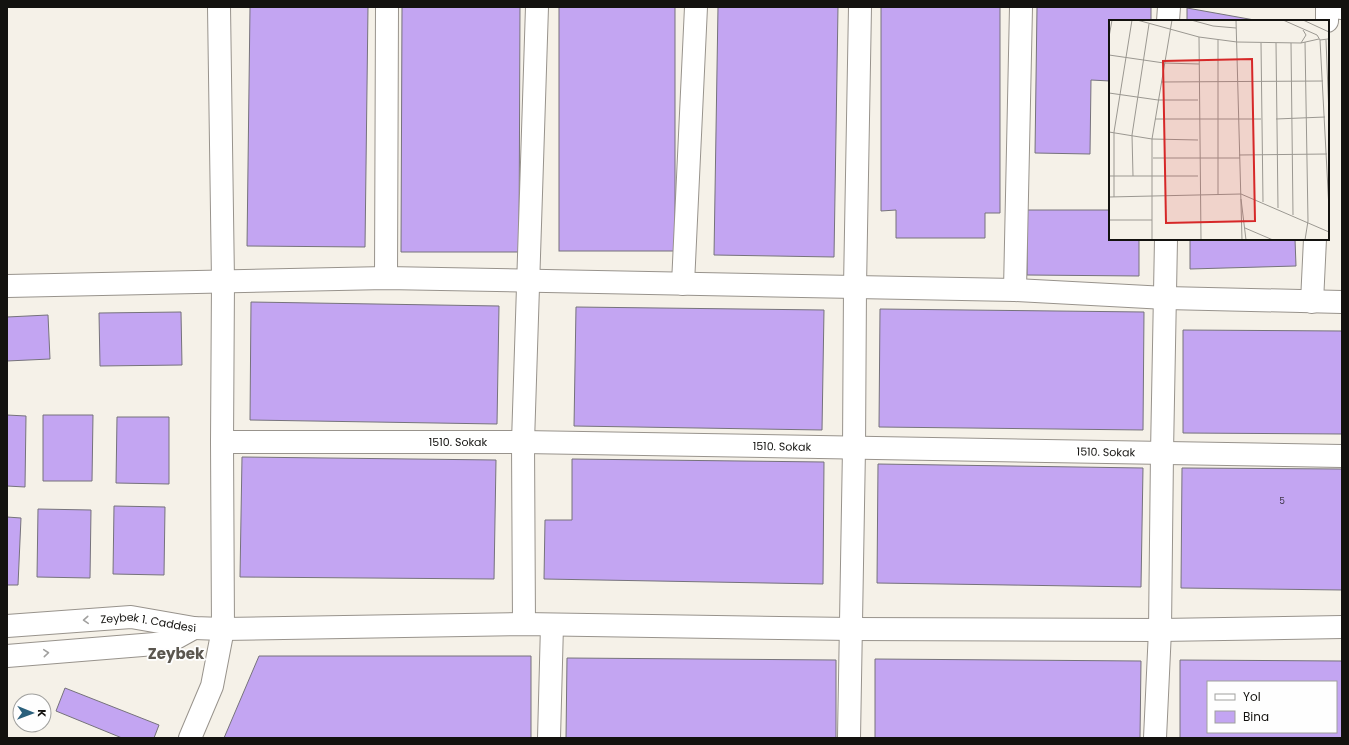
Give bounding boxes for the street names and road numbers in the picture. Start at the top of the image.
street label: 1510. Sokak [429,434,488,450]
street label: 1510. Sokak [753,438,812,455]
street label: 1510. Sokak [1077,443,1136,460]
street label: Zeybek 1. Caddesi [100,609,197,636]

